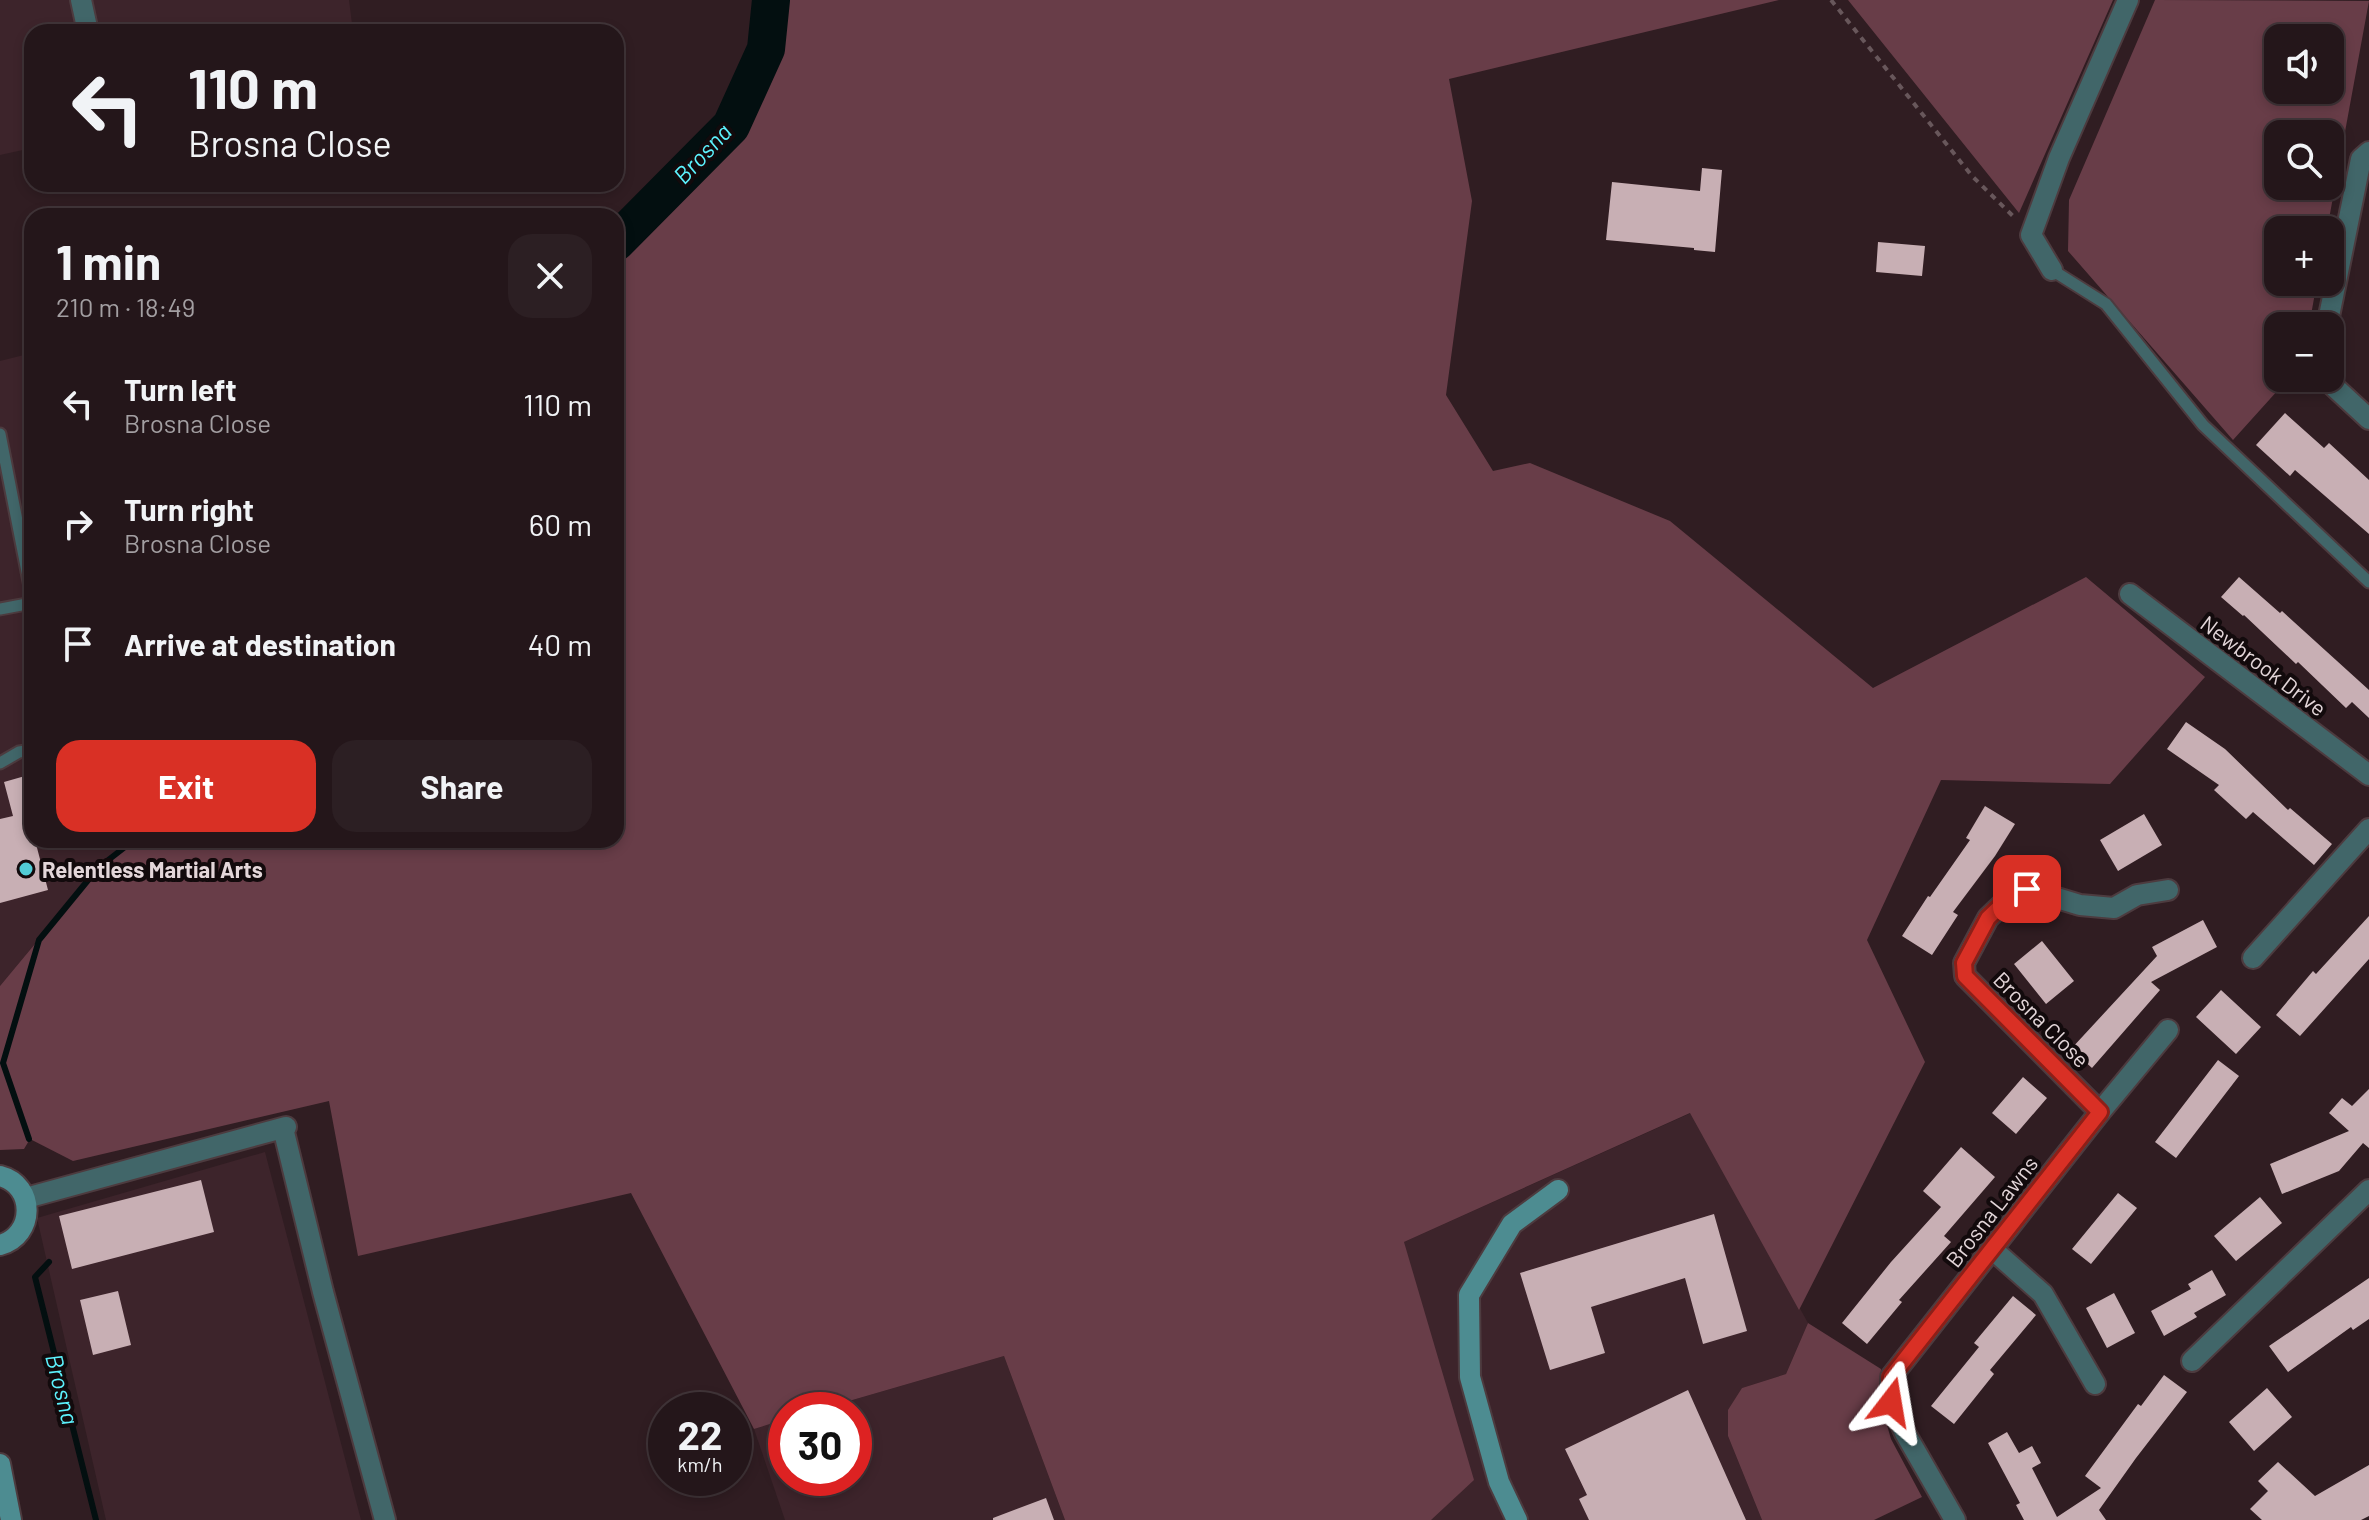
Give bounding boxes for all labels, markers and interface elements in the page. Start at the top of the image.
map controls [2264,24,2344,392]
button: sound [2264,24,2344,104]
text: 110 m [188,53,318,120]
icon: left [56,56,160,160]
water label: Brosna [667,117,737,189]
button: search [2264,120,2344,200]
text: Brosna Close [188,121,392,164]
button: + [2264,216,2344,296]
text: 1 min [56,232,161,290]
button: close [508,234,592,318]
text: 210 m · 18:49 [56,291,195,322]
button: − [2264,312,2344,392]
text: Turn left [124,371,237,407]
icon: left [56,382,100,426]
text: 110 m [523,386,592,422]
text: Brosna Close [124,407,271,438]
text: Turn right [124,491,254,527]
icon: right [56,502,100,546]
text: 60 m [529,506,592,542]
text: Brosna Close [124,527,271,558]
street label: Newbrook Drive [2196,609,2332,721]
icon: arrive [56,622,100,666]
text: Arrive at destination [124,626,396,662]
text: 40 m [528,626,592,662]
button: Exit [56,740,316,832]
button: Share [332,740,592,832]
pin [1993,855,2061,923]
place label: Relentless Martial Arts [42,856,263,882]
marker: Relentless Martial Arts [17,860,35,878]
icon: arrive [2005,867,2049,911]
street label: Brosna Close [1989,966,2095,1072]
street label: Brosna Lawns [1940,1150,2042,1272]
water label: Brosna [40,1351,86,1427]
position arrow [1849,1360,1933,1444]
speed limit sign: 30 [768,1392,872,1496]
text: 22 [678,1410,722,1458]
text: km/h [677,1452,723,1476]

